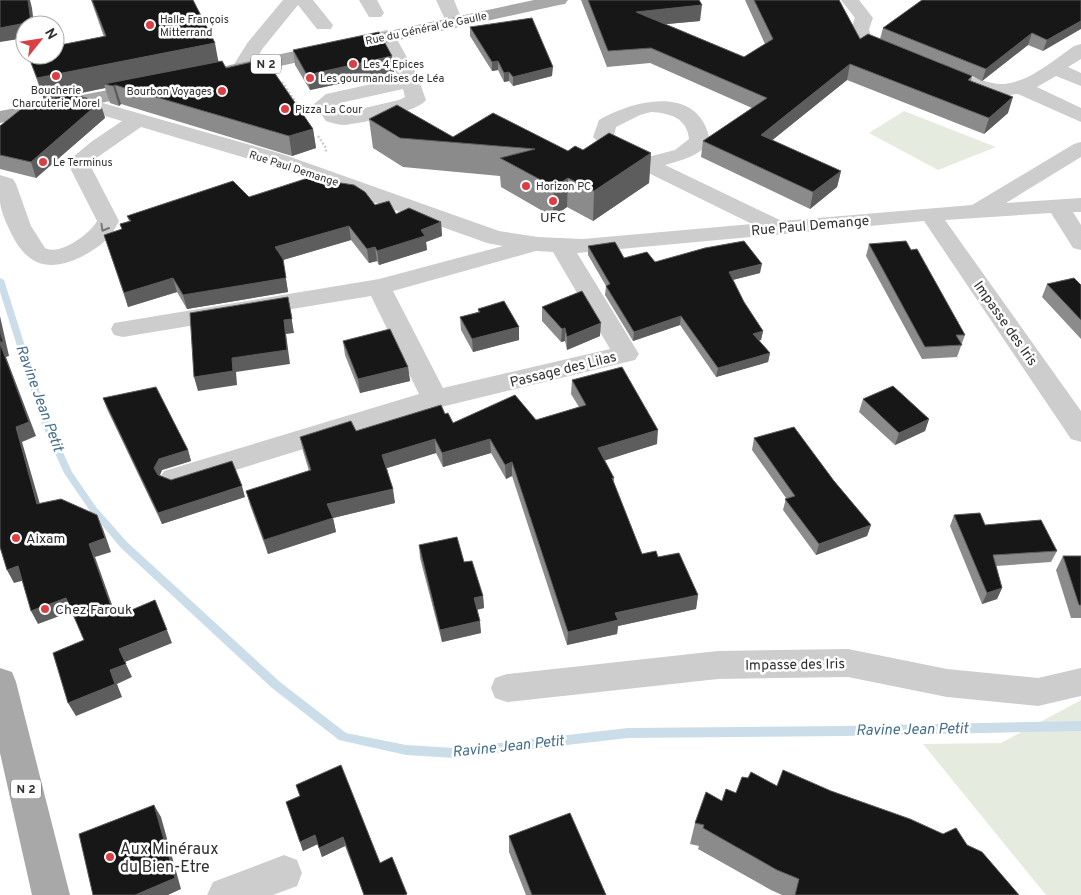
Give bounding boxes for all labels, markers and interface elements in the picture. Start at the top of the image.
street label: Rue du Général de Gaulle [364,9,488,49]
place label: Halle François Mitterrand [160,13,229,40]
north arrow [15,15,65,65]
marker: Halle François Mitterrand [144,19,156,31]
text: N [40,26,60,43]
road number: N 2 [251,54,281,74]
marker: Les 4 Epices [347,58,359,70]
place label: Les 4 Epices [363,58,424,72]
marker: Boucherie Charcuterie Morel [50,70,62,82]
marker: Les gourmandises de Léa [304,72,316,84]
place label: Les gourmandises de Léa [320,72,444,86]
place label: Boucherie Charcuterie Morel [12,84,100,111]
place label: Bourbon Voyages [126,85,212,99]
marker: Bourbon Voyages [216,85,228,97]
marker: Pizza La Cour [279,103,291,115]
place label: Pizza La Cour [295,103,363,117]
street label: Rue Paul Demange [247,148,340,190]
marker: Le Terminus [37,156,49,168]
place label: Le Terminus [53,156,113,170]
marker: Horizon PC [520,180,532,192]
place label: Horizon PC [536,180,591,194]
marker: UFC [547,195,559,207]
place label: UFC [540,210,566,227]
street label: Rue Paul Demange [750,213,870,240]
one-way arrow [100,223,110,232]
street label: Impasse des Iris [969,278,1040,370]
water label: Ravine Jean Petit [10,342,67,455]
street label: Passage des Lilas [508,349,618,392]
place label: Aixam [26,531,65,548]
marker: Aixam [10,532,22,544]
place label: Chez Farouk [55,602,132,619]
marker: Chez Farouk [39,603,51,615]
street label: Impasse des Iris [745,656,845,675]
water label: Ravine Jean Petit [856,720,969,741]
water label: Ravine Jean Petit [451,732,566,763]
road number: N 2 [11,780,41,799]
place label: Aux Minéraux du Bien-Etre [120,840,218,878]
marker: Aux Minéraux du Bien-Etre [104,851,116,863]

